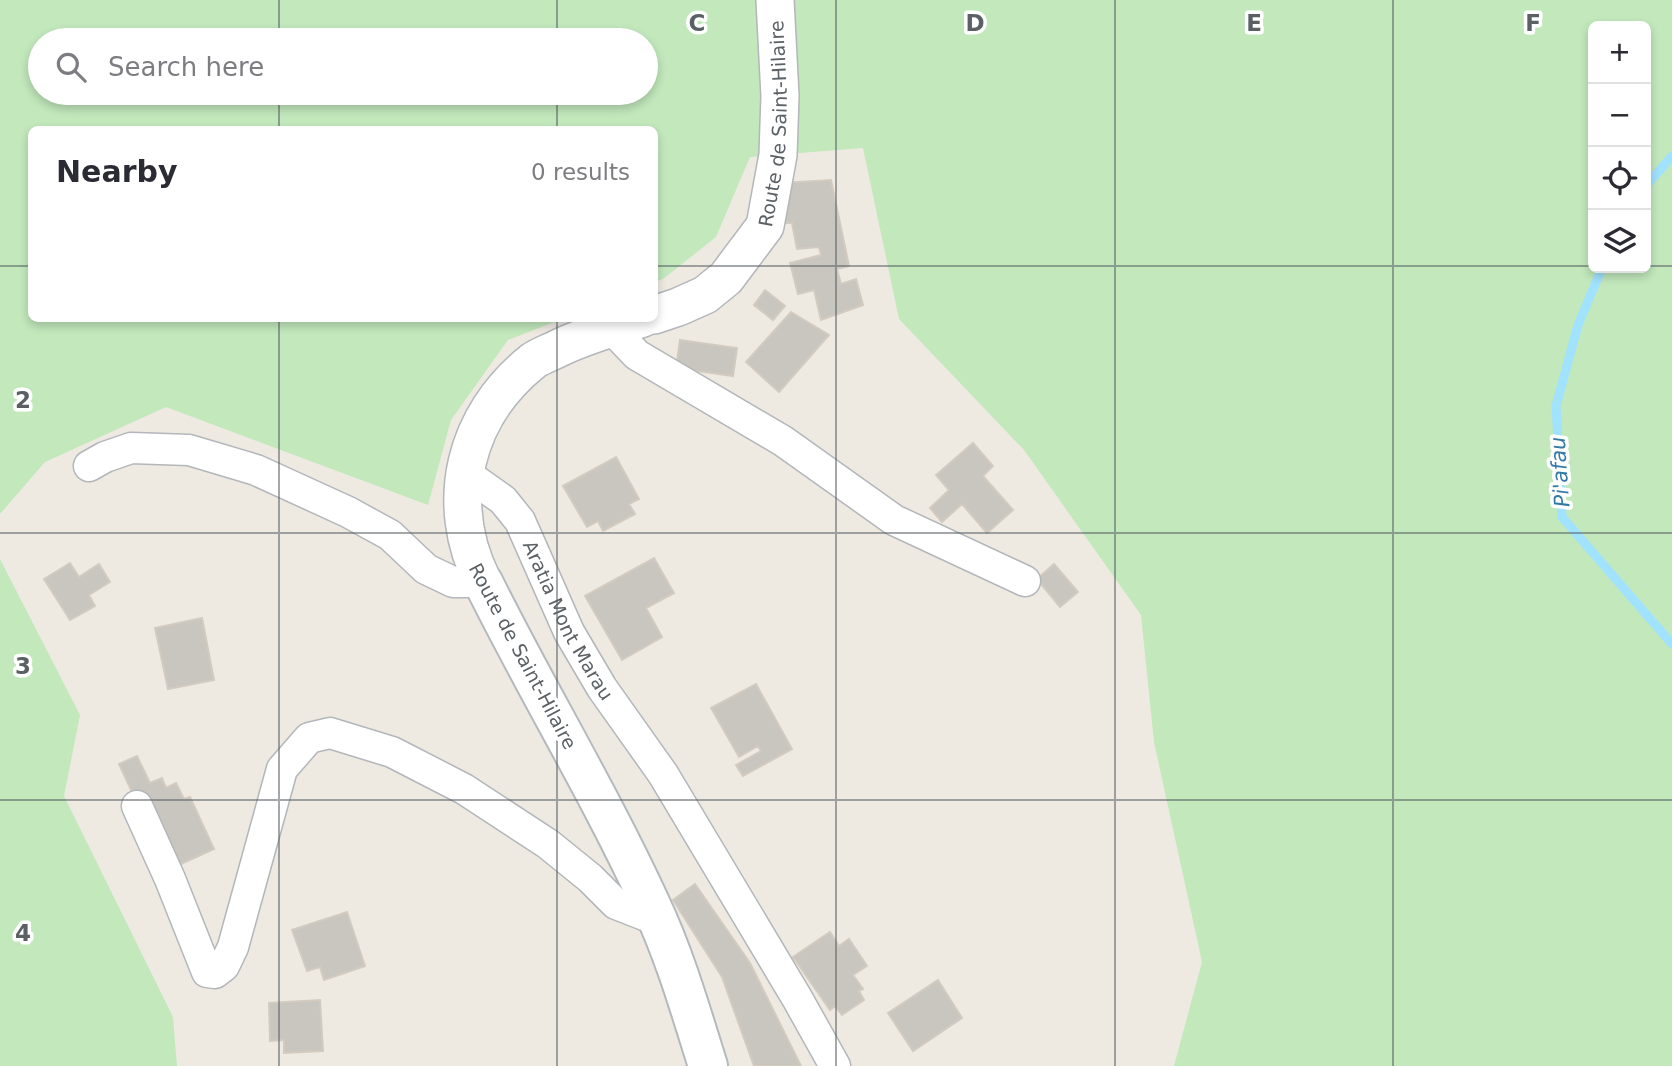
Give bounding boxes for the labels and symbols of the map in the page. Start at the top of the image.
text: C [689,10,705,36]
text: D [965,10,985,36]
text: E [1246,10,1262,36]
text: F [1525,10,1541,36]
street label: Route de Saint-Hilaire [754,20,791,228]
text: 2 [15,387,31,413]
water label: Pi'afau [1546,436,1574,508]
street label: Aratia Mont Marau [519,537,618,704]
street label: Route de Saint-Hilaire [465,559,581,753]
text: 3 [15,653,31,679]
text: 4 [15,920,31,946]

